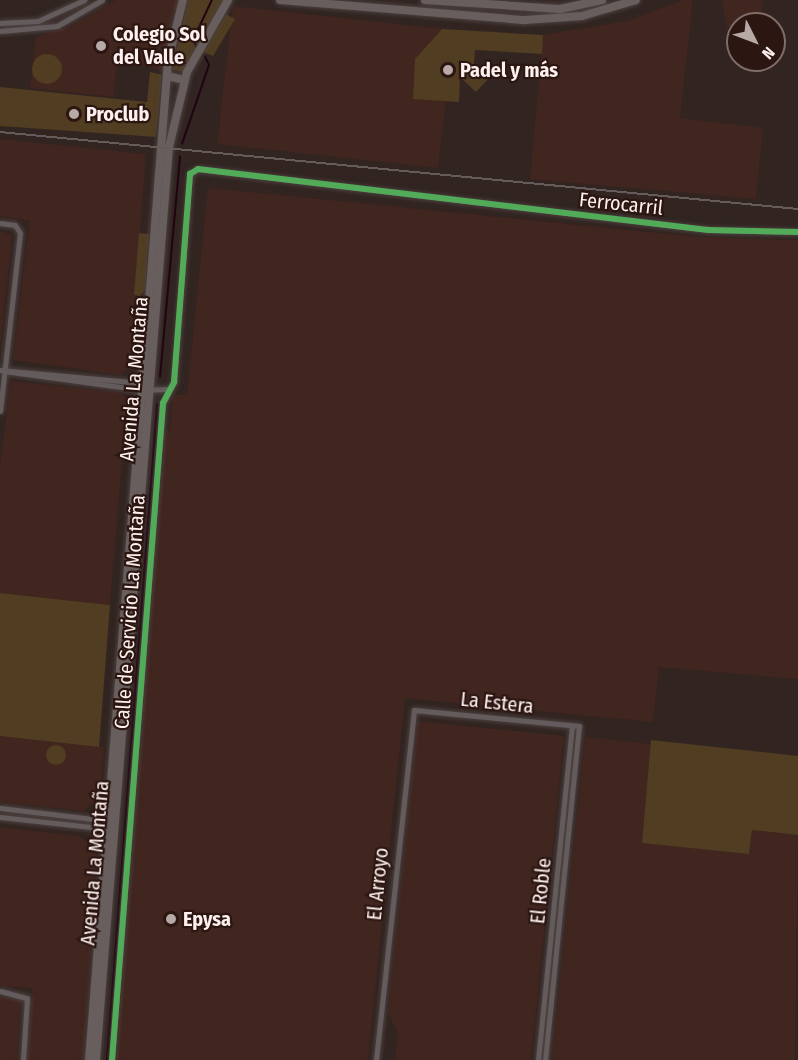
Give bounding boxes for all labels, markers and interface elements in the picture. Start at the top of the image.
north arrow [726,12,786,72]
place label: Colegio Sol del Valle [113,22,206,69]
marker: Colegio Sol del Valle [94,39,108,53]
text: N [758,43,779,63]
place label: Padel y más [460,58,558,82]
marker: Padel y más [441,63,455,77]
place label: Proclub [86,102,149,126]
marker: Proclub [67,107,81,121]
street label: Ferrocarril [578,188,664,220]
street label: Avenida La Montaña [115,296,153,462]
street label: Calle de Servicio La Montaña [110,494,150,730]
street label: La Estera [459,687,535,719]
street label: Avenida La Montaña [76,780,114,946]
street label: El Arroyo [362,846,394,922]
street label: El Roble [526,857,556,925]
place label: Epysa [183,907,231,931]
marker: Epysa [164,912,178,926]

